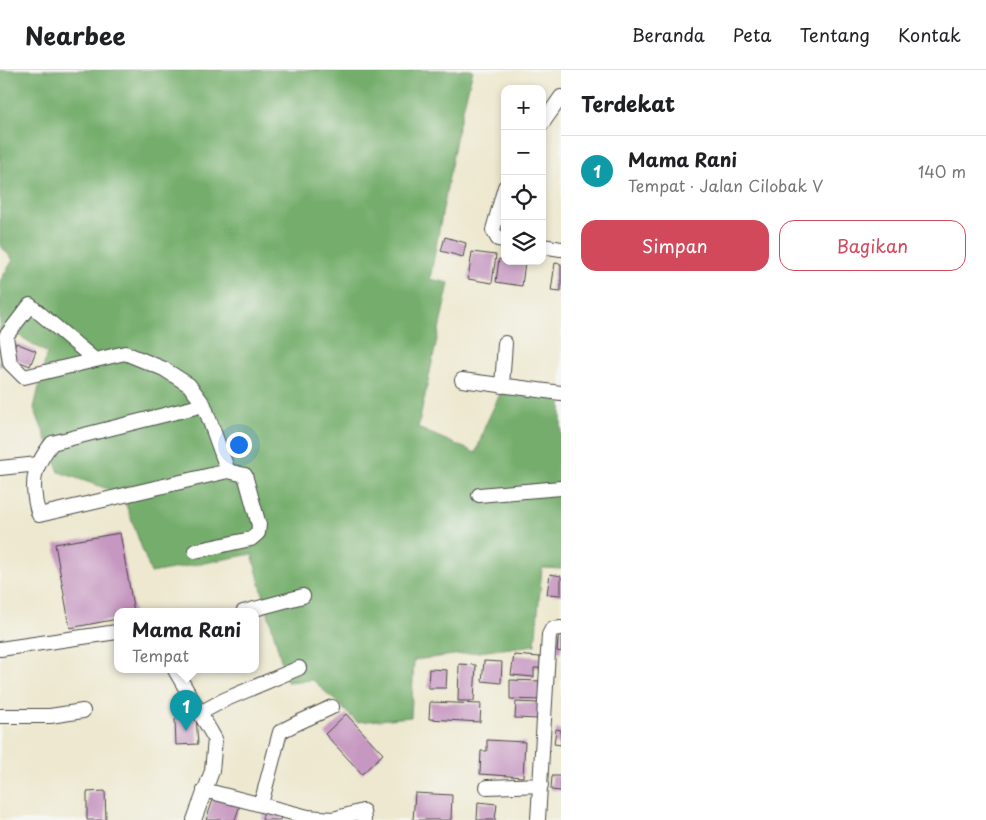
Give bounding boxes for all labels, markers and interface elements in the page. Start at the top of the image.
text: Nearbee [25,17,126,53]
text: Beranda [632,21,705,48]
text: Peta [733,21,771,48]
text: Tentang [799,21,870,48]
text: Kontak [898,21,961,48]
map controls [501,85,546,265]
button: + [501,85,546,130]
text: Terdekat [581,87,675,119]
button: − [501,130,546,175]
text: Mama Rani [628,145,737,173]
text: 1 [593,159,601,183]
text: 140 m [918,159,966,183]
text: Tempat · Jalan Cilobak V [628,173,823,197]
button: locate [501,175,546,220]
button: layers [501,220,546,265]
button: Simpan [581,220,769,271]
button: Bagikan [779,220,966,271]
your location [226,432,252,458]
popup [114,608,259,673]
text: Mama Rani [132,615,241,643]
text: Tempat [132,643,189,667]
pin: 1 [170,690,202,731]

